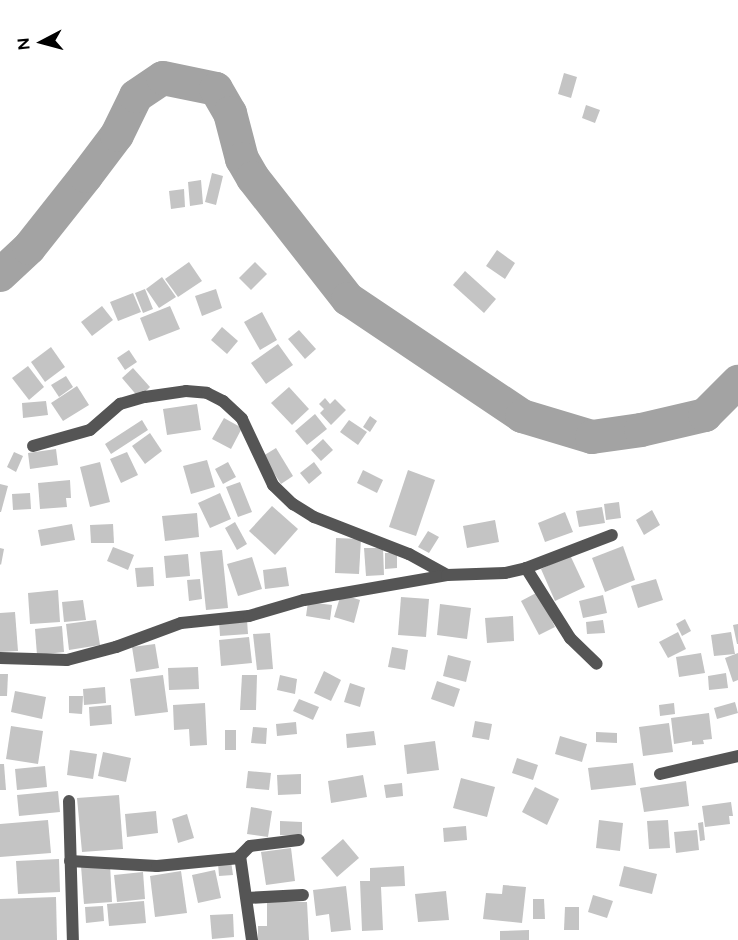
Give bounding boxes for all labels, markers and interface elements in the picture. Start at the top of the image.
north arrow [12,12,72,72]
text: N [14,37,34,51]

